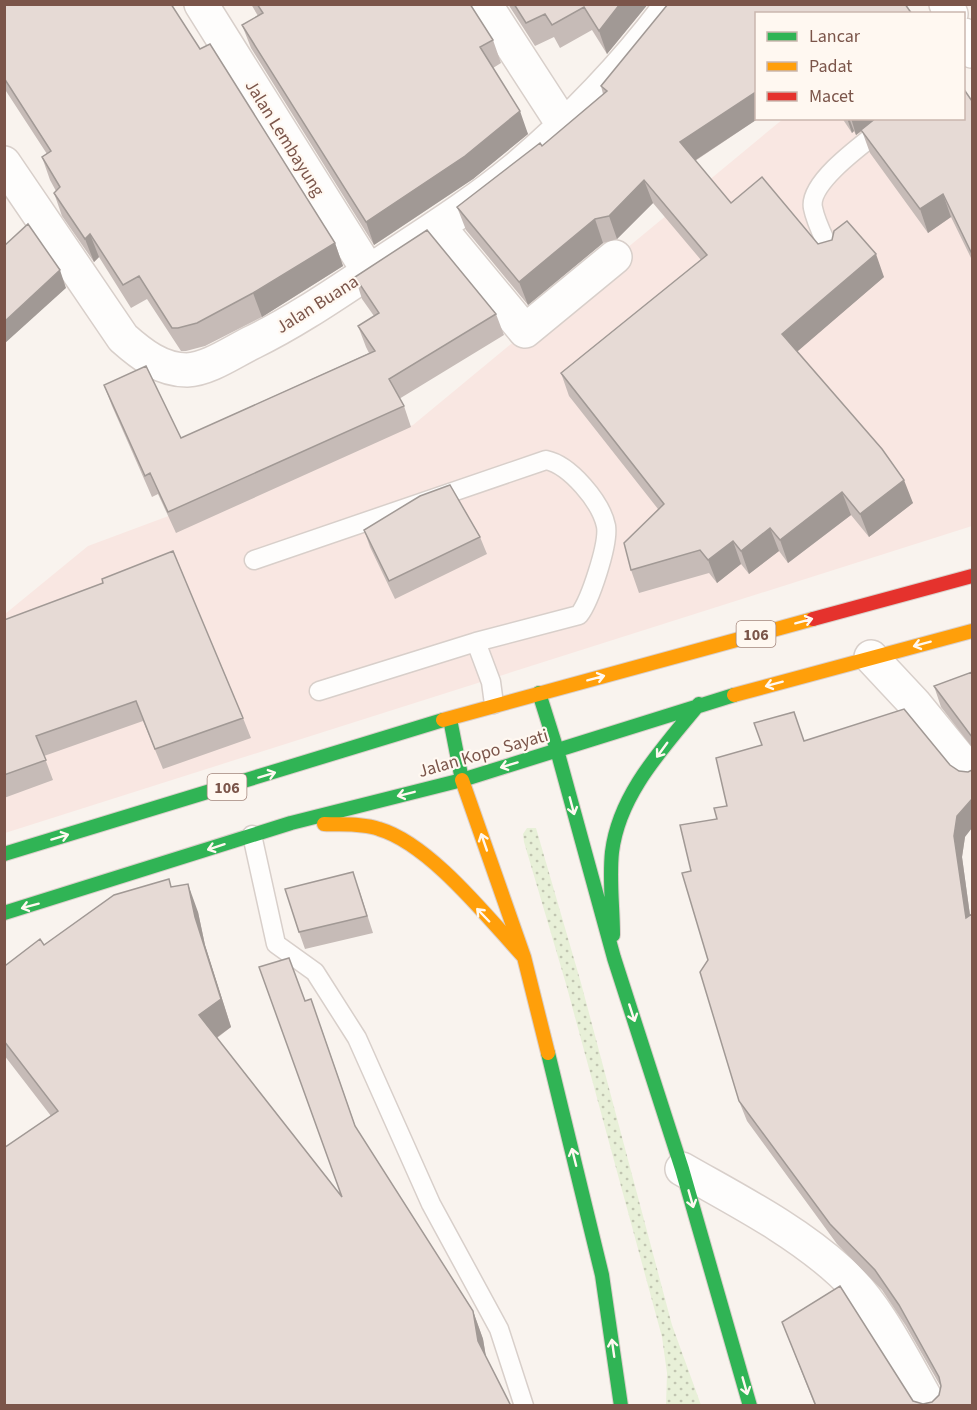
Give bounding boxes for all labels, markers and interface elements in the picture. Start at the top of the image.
legend [755,12,965,120]
text: Lancar [809,24,861,49]
text: Padat [809,54,852,79]
street label: Jalan Lembayung [239,75,330,201]
text: Macet [809,84,854,109]
street label: Jalan Buana [271,269,363,340]
one-way arrow [795,615,814,627]
road number: 106 [736,621,776,647]
one-way arrow [912,639,931,650]
one-way arrow [586,671,605,683]
one-way arrow [765,679,784,690]
street label: Jalan Kopo Sayati [415,723,551,784]
one-way arrow [656,742,669,758]
one-way arrow [500,760,519,771]
one-way arrow [257,769,276,780]
road number: 106 [208,774,246,800]
one-way arrow [396,788,415,800]
one-way arrow [567,797,578,816]
one-way arrow [51,831,70,842]
one-way arrow [478,833,489,852]
one-way arrow [207,842,226,853]
one-way arrow [21,901,40,912]
one-way arrow [476,907,491,922]
one-way arrow [627,1003,638,1022]
one-way arrow [568,1147,580,1166]
one-way arrow [686,1189,697,1208]
one-way arrow [607,1338,618,1358]
one-way arrow [740,1376,751,1395]

